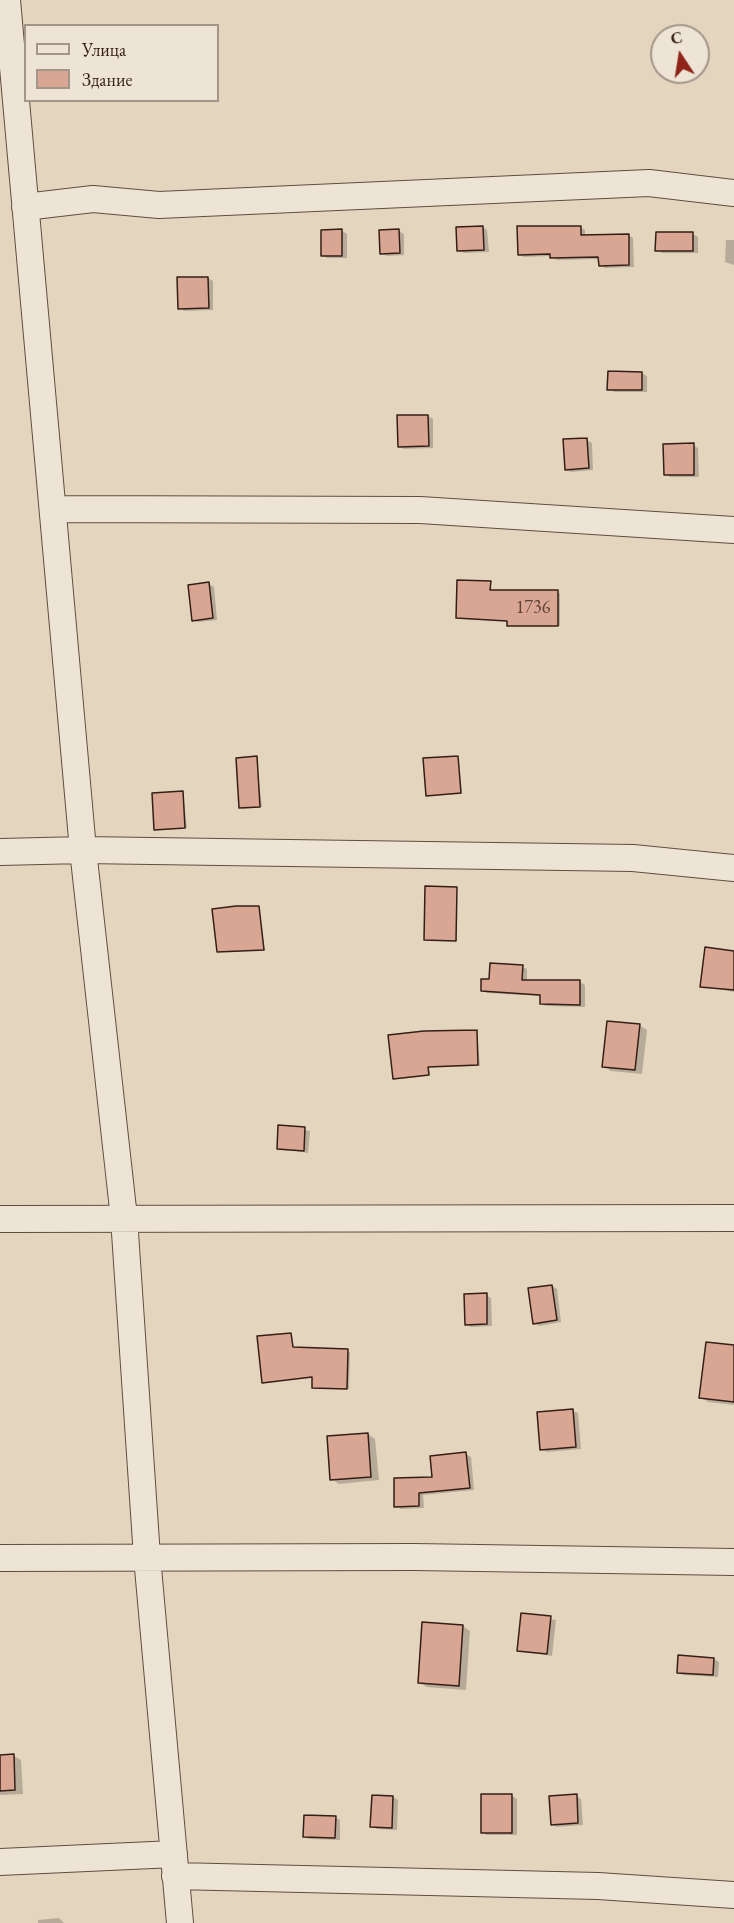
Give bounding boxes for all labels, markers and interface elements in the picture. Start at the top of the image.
legend [24,24,219,102]
north arrow [650,24,710,84]
text: С [669,26,684,49]
text: Улица [82,38,126,61]
text: Здание [82,68,132,91]
house number: 1736 [516,597,550,619]

